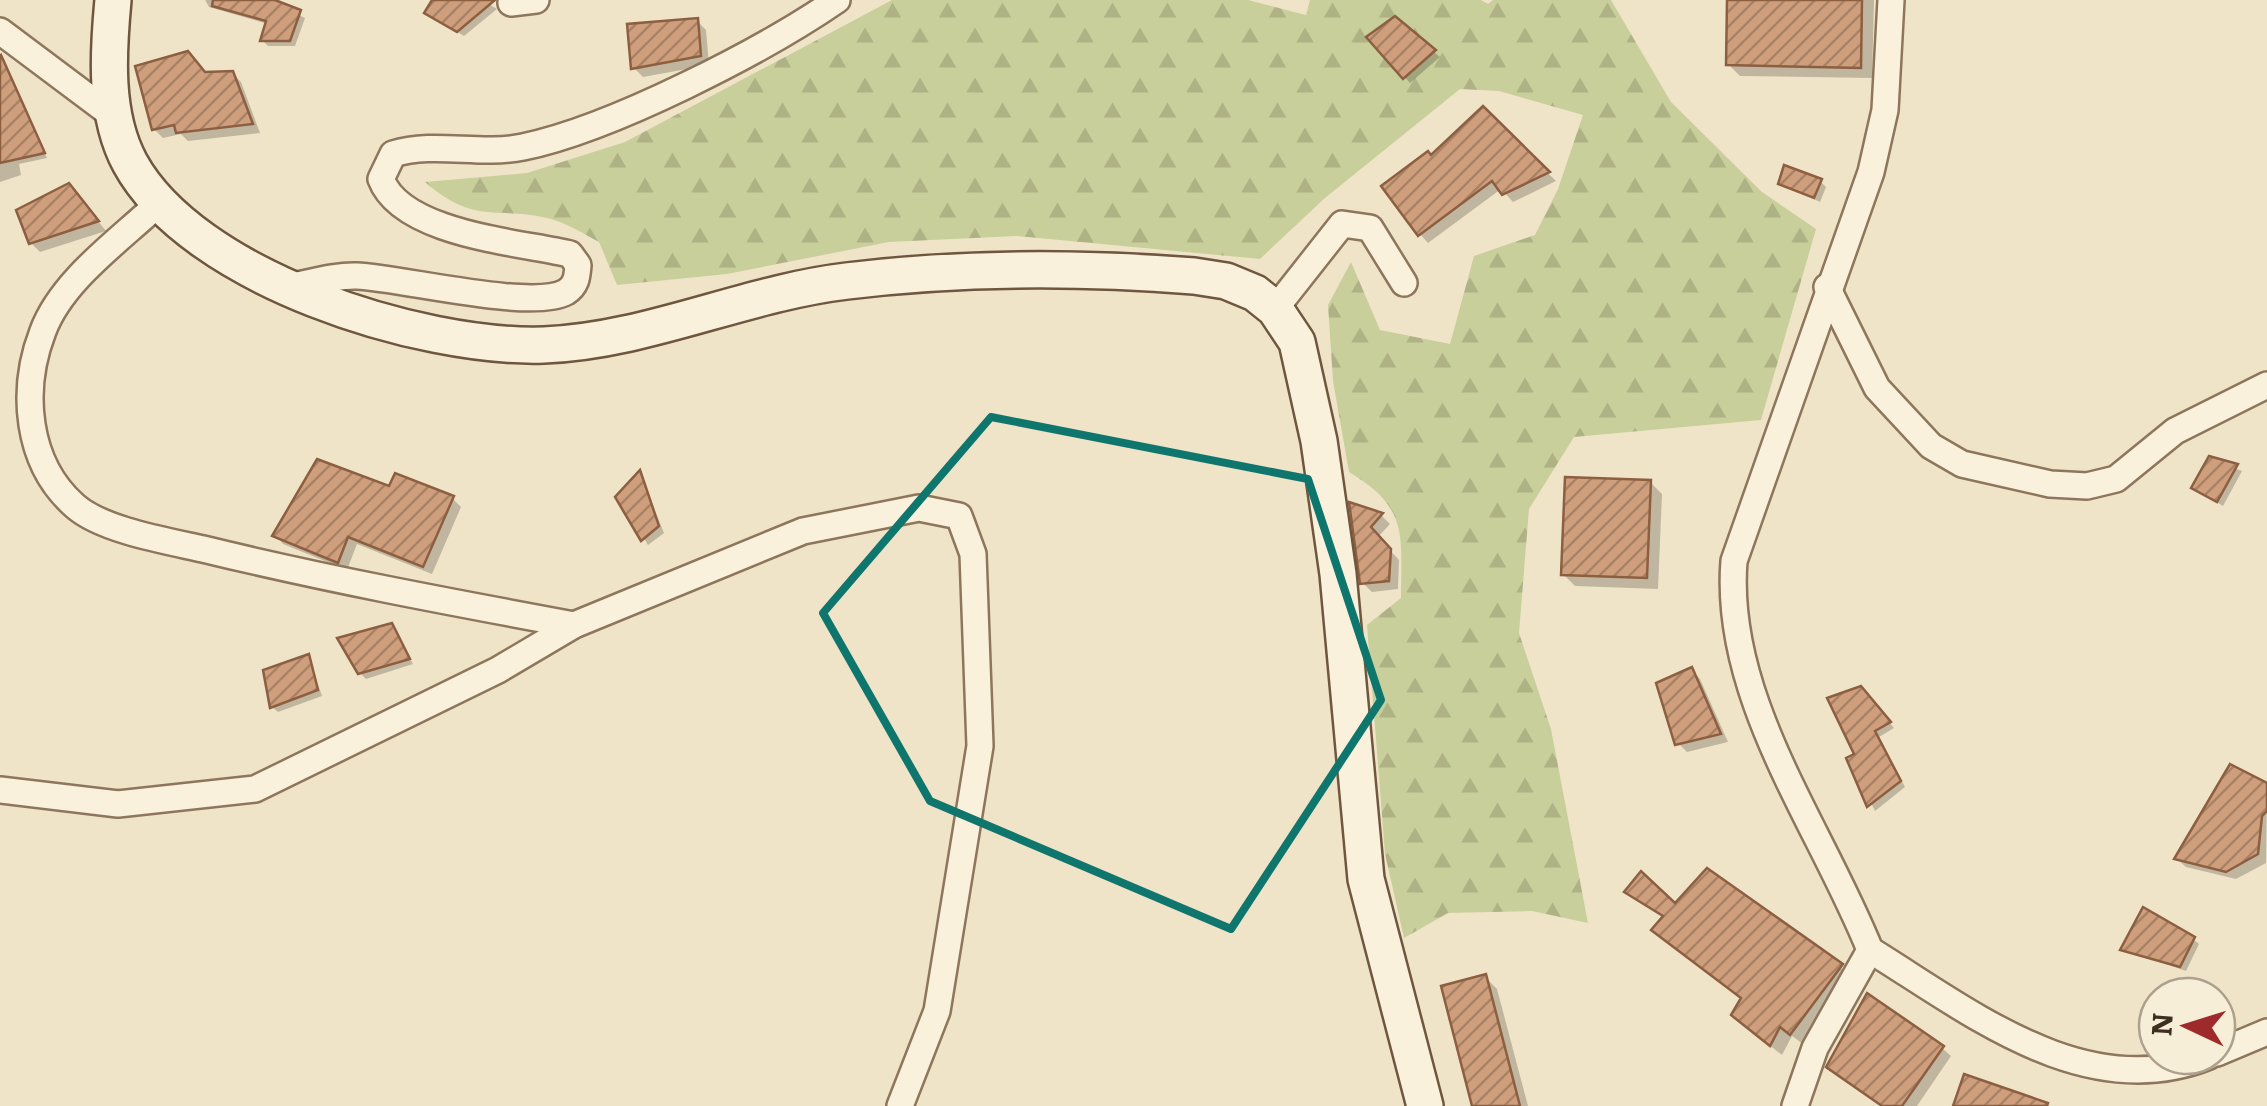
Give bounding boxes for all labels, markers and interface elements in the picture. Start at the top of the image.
north arrow [2137,976,2237,1076]
text: N [2138,1011,2182,1037]

